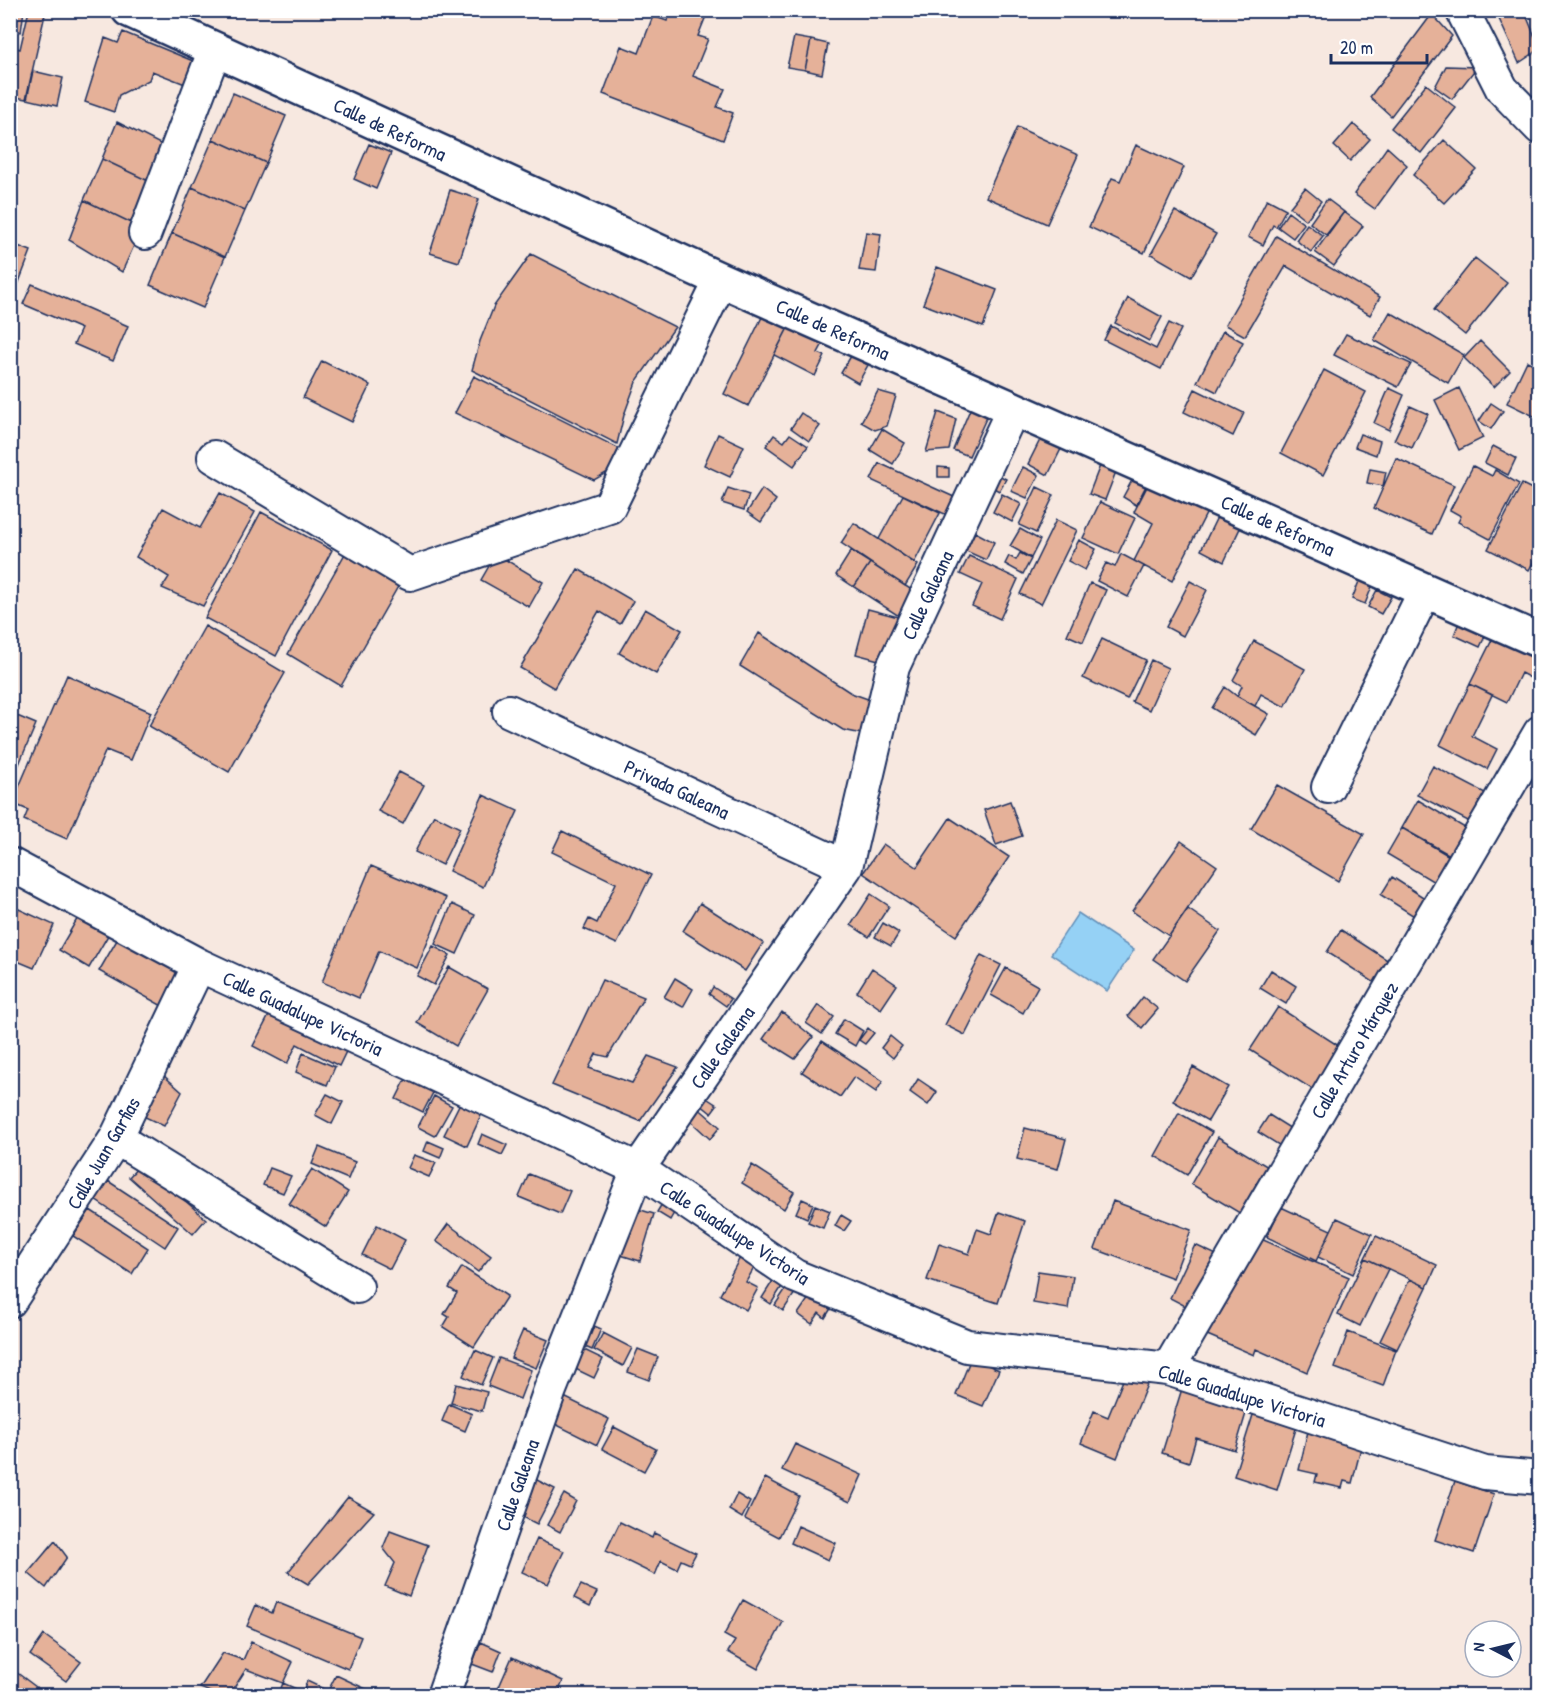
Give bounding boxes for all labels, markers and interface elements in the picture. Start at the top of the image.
scale bar [1331,27,1427,65]
text: 20 m [1340,35,1373,60]
street label: Calle de Reforma [329,91,451,167]
street label: Calle de Reforma [772,292,894,366]
street label: Calle de Reforma [1217,488,1339,562]
street label: Calle Galeana [895,546,959,644]
street label: Privada Galeana [620,753,734,825]
street label: Calle Guadalupe Victoria [218,964,388,1062]
street label: Calle Arturo Márquez [1304,976,1404,1123]
street label: Calle Galeana [684,1000,761,1094]
street label: Calle Juan Garfias [60,1092,146,1214]
street label: Calle Guadalupe Victoria [655,1173,815,1291]
street label: Calle Guadalupe Victoria [1155,1357,1329,1433]
street label: Calle Galeana [489,1435,545,1535]
north arrow [1463,1619,1523,1679]
text: N [1467,1641,1490,1653]

